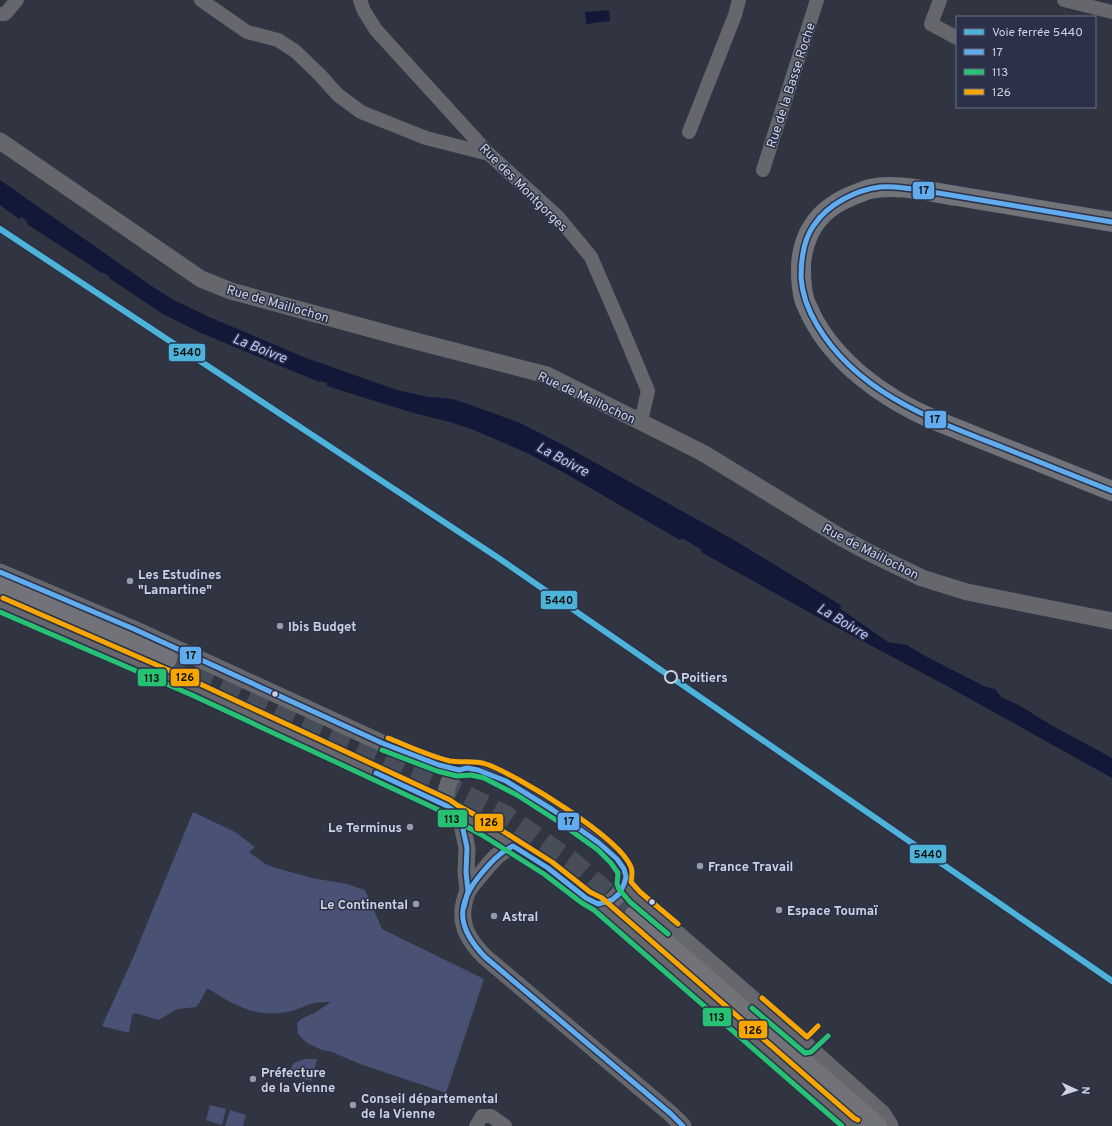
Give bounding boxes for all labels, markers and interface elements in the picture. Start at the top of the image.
legend [956,16,1096,108]
street label: Rue de la Basse Roche [764,21,820,150]
text: Voie ferrée 5440 [992,25,1083,41]
text: 17 [992,45,1003,61]
text: 113 [992,65,1008,81]
text: 126 [992,85,1011,101]
street label: Rue des Montgorges [475,141,570,236]
line badge: 17 [912,181,935,200]
text: 17 [919,184,929,198]
street label: Rue de Maillochon [224,283,331,327]
water label: La Boivre [230,331,290,368]
line badge: 5440 [168,343,206,362]
text: 5440 [173,346,201,360]
street label: Rue de Maillochon [535,369,638,428]
line badge: 17 [924,410,947,429]
text: 17 [930,413,940,427]
water label: La Boivre [533,440,592,482]
street label: Rue de Maillochon [819,522,921,584]
place label: Les Estudines "Lamartine" [138,568,222,599]
marker: Les Estudines "Lamartine" [125,576,135,586]
line badge: 5440 [540,590,578,610]
text: 5440 [545,594,573,608]
water label: La Boivre [814,600,872,645]
place label: Ibis Budget [288,620,356,636]
marker: Ibis Budget [275,621,285,631]
line badge: 17 [179,646,202,665]
text: 17 [186,649,196,663]
line badge: 113 [137,668,167,687]
line badge: 126 [170,668,200,687]
marker: Poitiers [664,670,678,684]
text: 126 [176,671,194,685]
place label: Poitiers [681,671,728,687]
text: 113 [144,672,160,686]
unlabelled marker [270,689,280,699]
line badge: 113 [437,809,468,828]
line badge: 17 [557,812,580,831]
text: 113 [444,813,460,827]
line badge: 126 [474,813,504,832]
text: 17 [564,815,574,829]
text: 126 [480,816,498,830]
place label: Le Terminus [328,821,402,837]
marker: Le Terminus [405,822,415,832]
line badge: 5440 [909,844,947,864]
text: 5440 [914,848,942,862]
place label: France Travail [708,860,793,876]
marker: France Travail [695,861,705,871]
unlabelled marker [647,897,657,907]
place label: Le Continental [320,898,408,914]
marker: Le Continental [411,899,421,909]
place label: Espace Toumaï [787,904,878,920]
marker: Espace Toumaï [774,905,784,915]
place label: Astral [502,910,538,926]
marker: Astral [489,911,499,921]
line badge: 113 [702,1007,732,1027]
text: 113 [709,1011,725,1025]
line badge: 126 [738,1020,768,1039]
text: 126 [744,1024,762,1038]
place label: Préfecture de la Vienne [261,1066,335,1097]
north arrow [1056,1070,1096,1110]
marker: Préfecture de la Vienne [248,1074,258,1084]
text: N [1078,1086,1092,1095]
place label: Conseil départemental de la Vienne [361,1092,498,1123]
marker: Conseil départemental de la Vienne [348,1100,358,1110]

